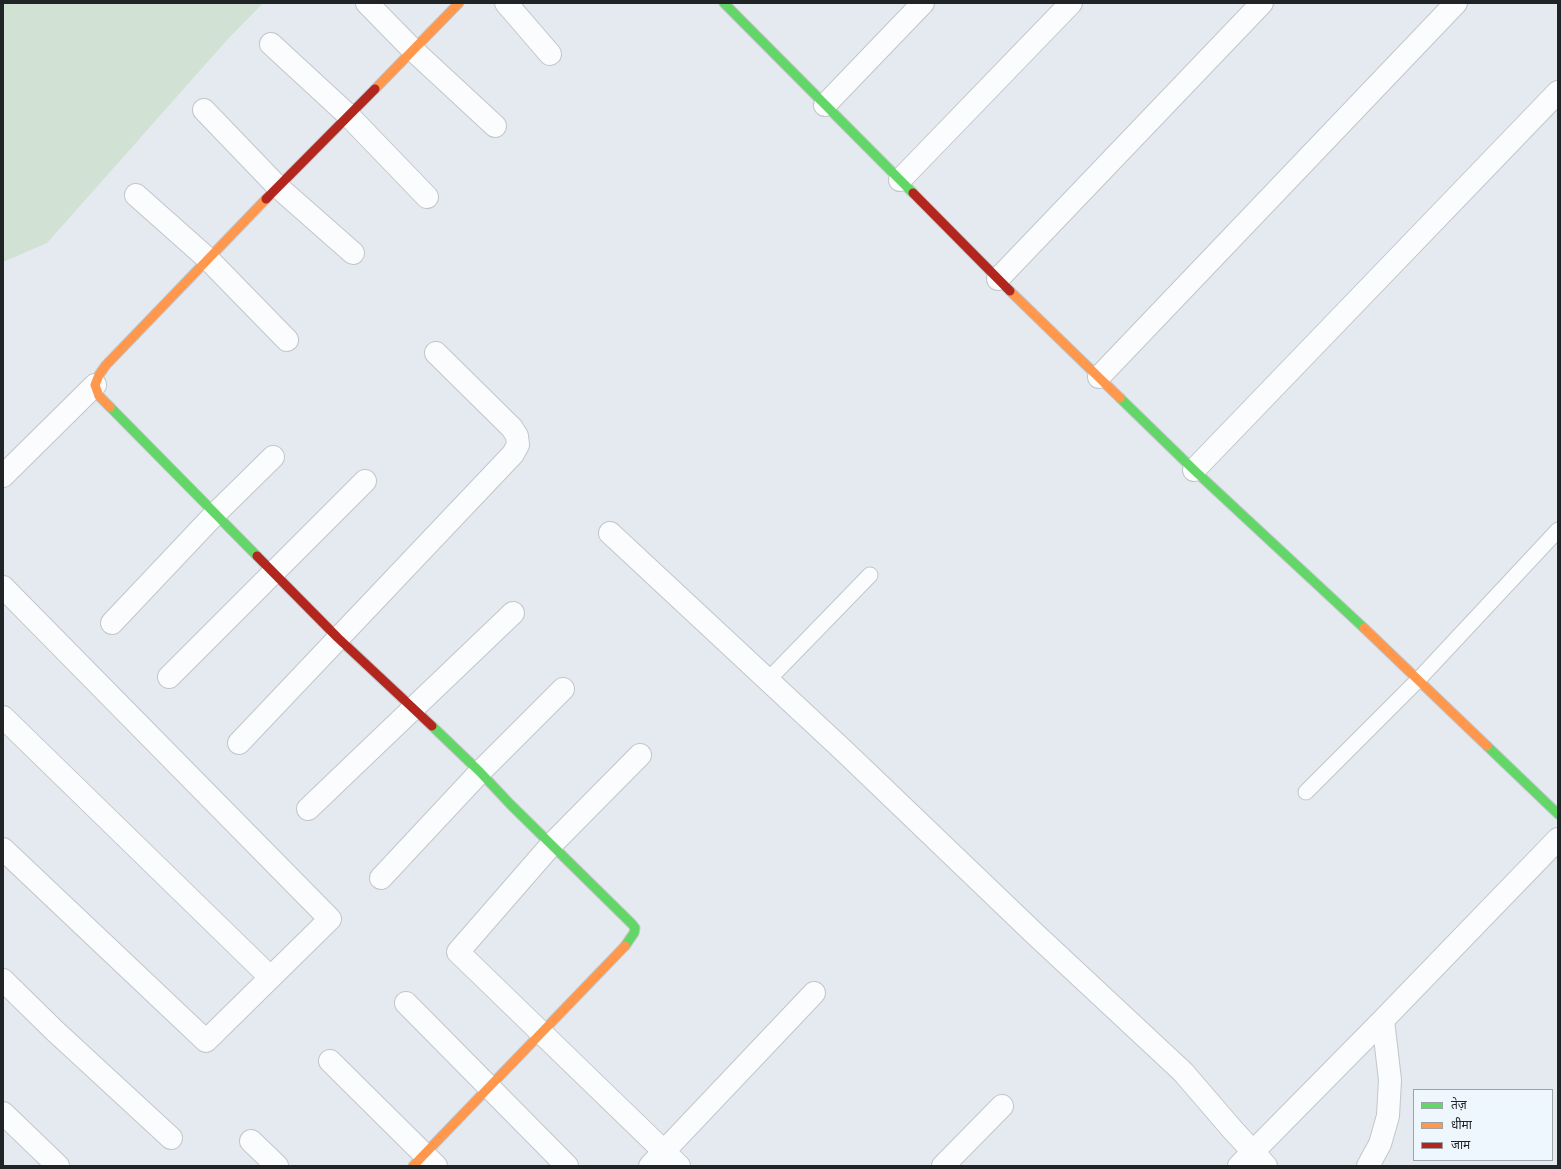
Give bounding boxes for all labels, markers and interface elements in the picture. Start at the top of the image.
legend [1413,1089,1553,1161]
text: तेज़ [1451,1097,1467,1112]
text: धीमा [1451,1117,1472,1132]
text: जाम [1451,1137,1470,1152]

